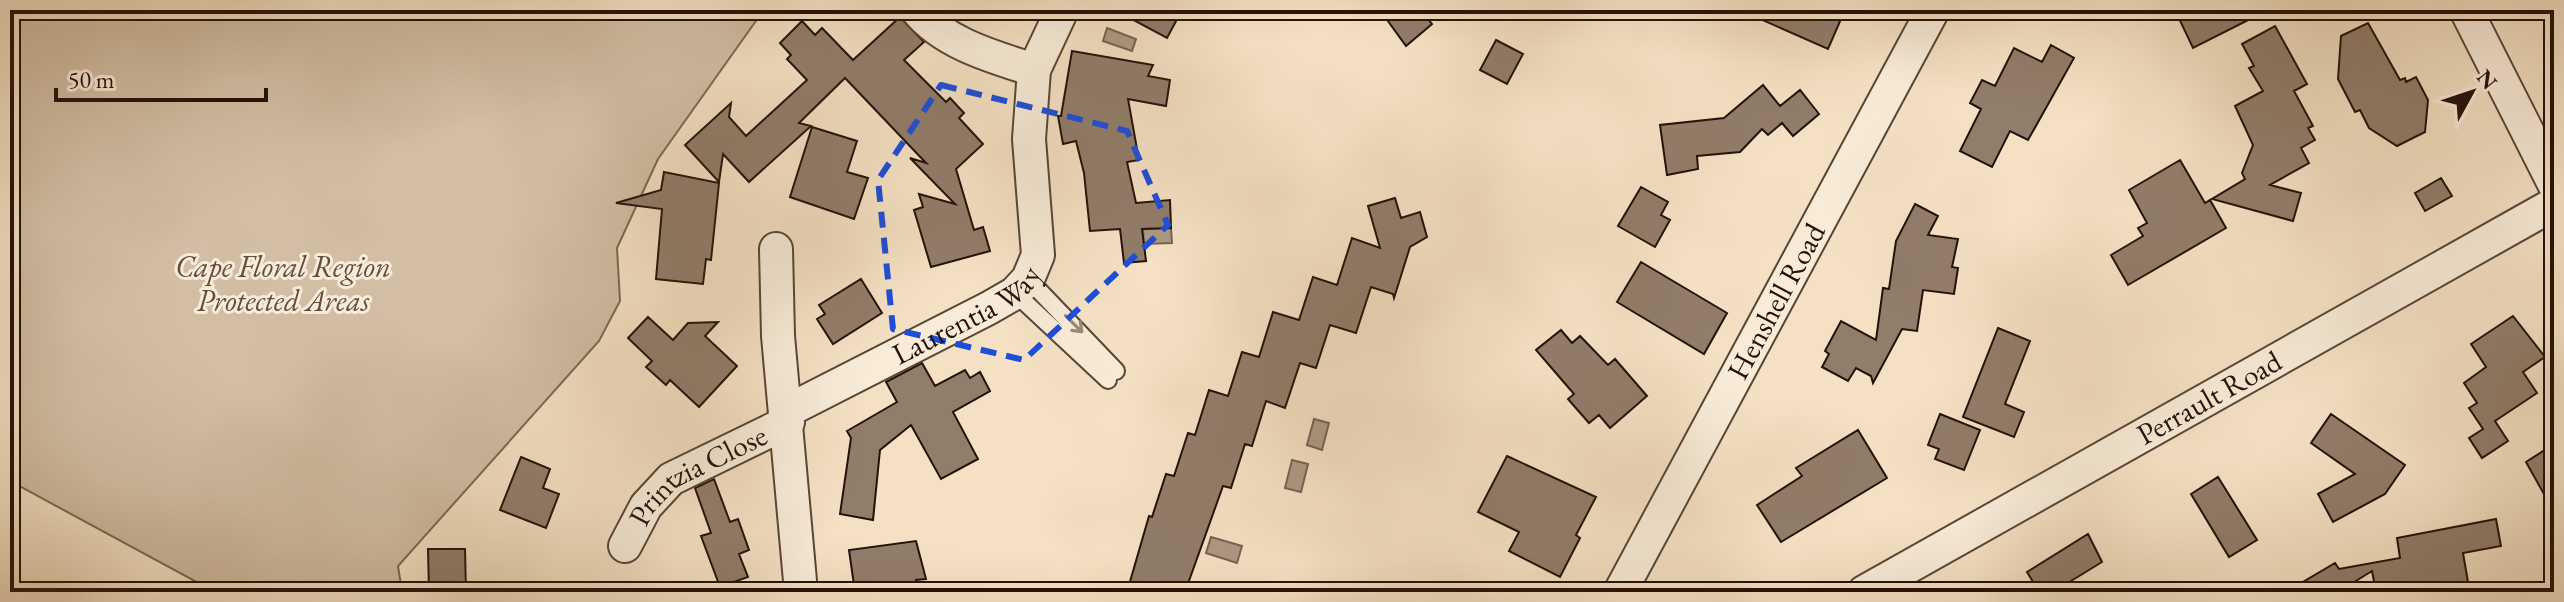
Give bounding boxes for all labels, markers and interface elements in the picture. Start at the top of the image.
scale bar [56,52,266,102]
north arrow [2432,52,2512,132]
text: N [2470,63,2504,96]
text: 50 m [68,64,115,95]
street label: Henshell Road [1718,215,1834,386]
park label: Cape Floral Region Protected Areas [175,247,391,320]
street label: Laurentia Way [885,260,1050,373]
one-way arrow [1064,314,1083,334]
street label: Perrault Road [2130,341,2289,454]
street label: Printzia Close [619,415,773,532]

